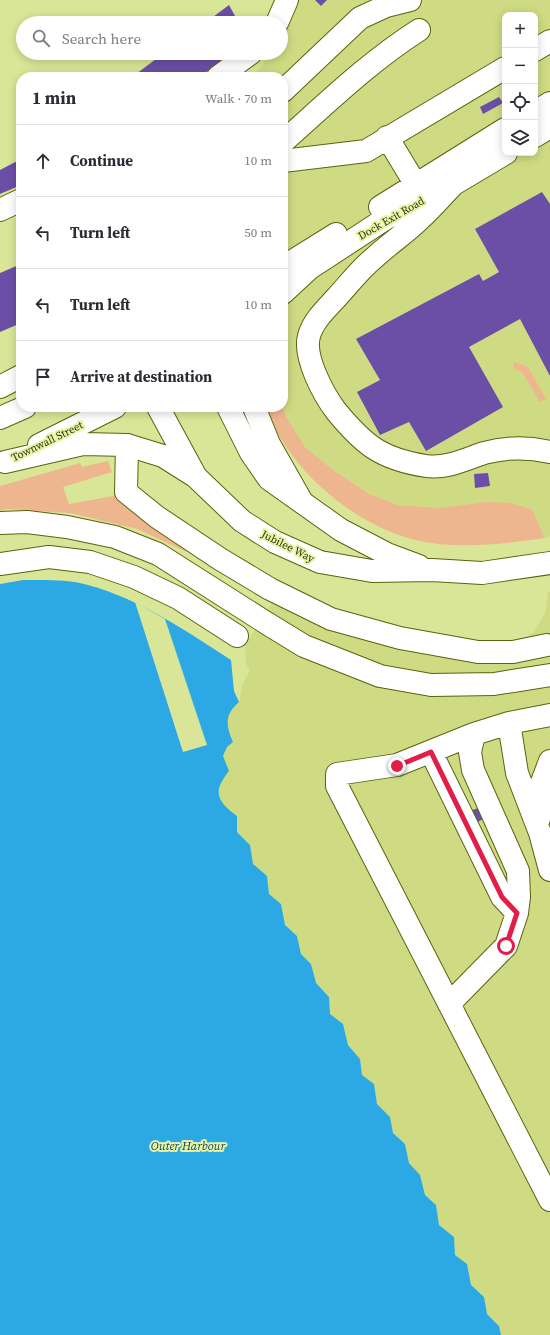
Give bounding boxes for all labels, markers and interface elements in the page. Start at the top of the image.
map controls [502,12,538,156]
button: + [502,12,538,48]
search box [16,16,288,60]
icon: search [30,27,52,49]
text: Search here [62,28,141,49]
button: − [502,48,538,84]
button: locate [502,84,538,120]
text: 1 min [32,86,76,110]
text: Walk · 70 m [205,90,272,107]
button: layers [502,120,538,156]
icon: ahead [32,150,54,172]
text: Continue [70,150,133,171]
text: 10 m [244,152,272,169]
street label: Dock Exit Road [355,193,428,244]
icon: left [32,222,54,244]
text: Turn left [70,222,130,243]
text: 50 m [244,224,272,241]
icon: left [32,294,54,316]
text: Turn left [70,294,130,315]
text: 10 m [244,296,272,313]
icon: arrive [32,366,54,388]
text: Arrive at destination [70,366,212,387]
street label: Townwall Street [9,417,86,465]
street label: Jubilee Way [258,526,317,566]
route end [388,757,406,775]
route start [497,937,515,955]
water label: Outer Harbour [151,1138,226,1154]

